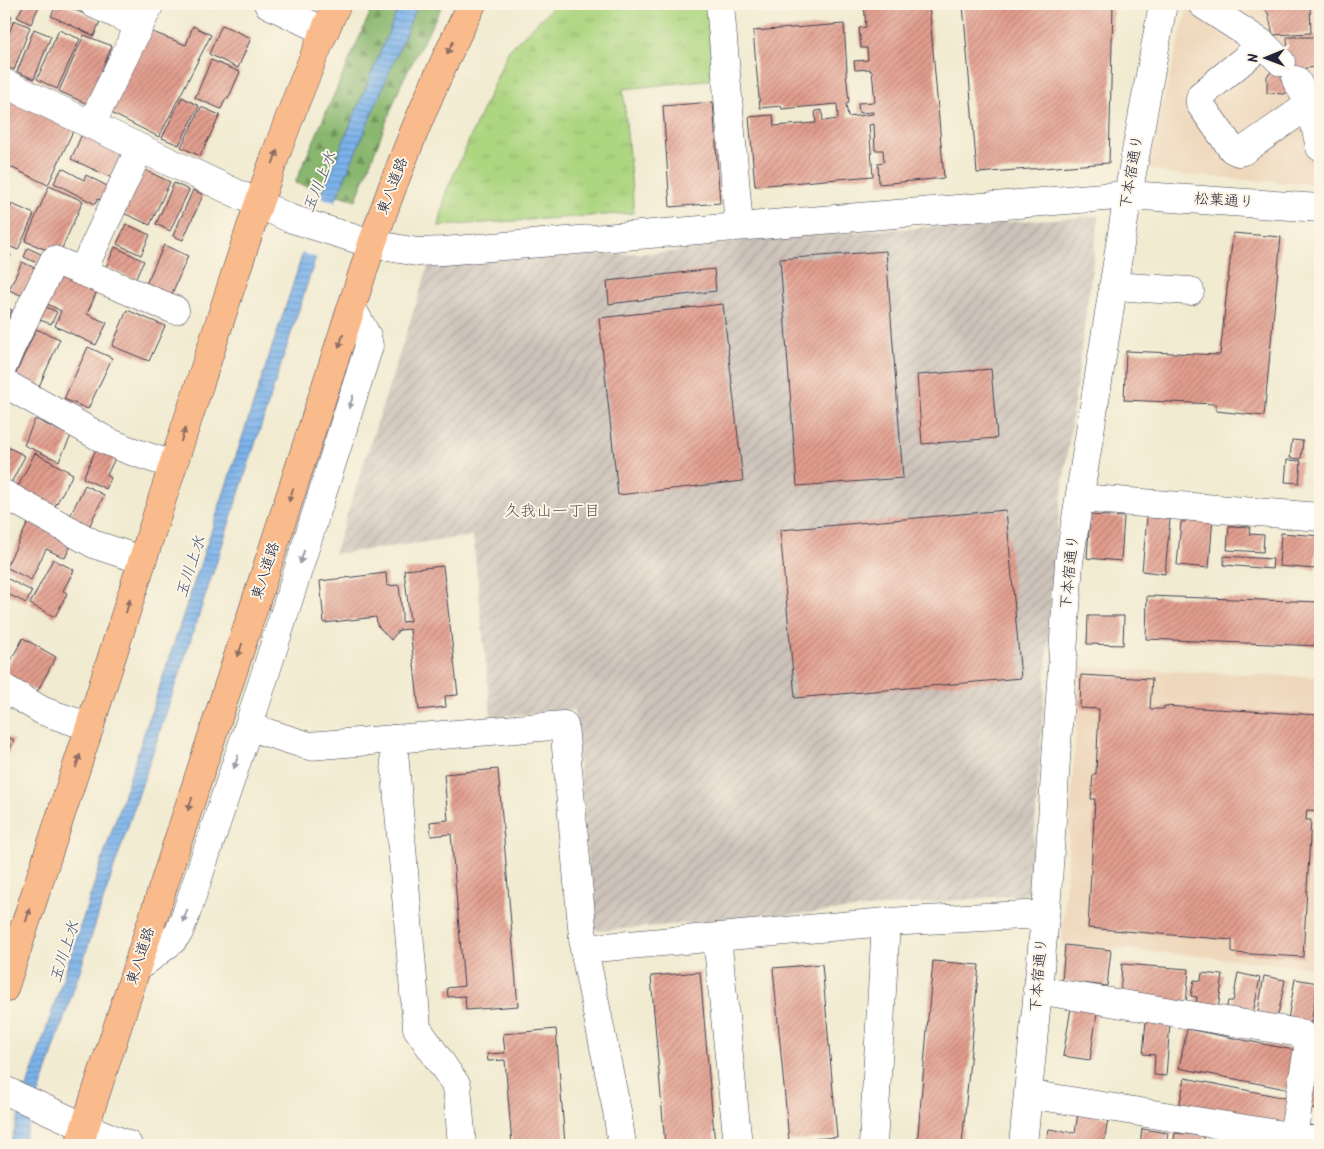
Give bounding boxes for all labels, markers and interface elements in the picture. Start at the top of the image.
north arrow [1242,32,1292,82]
one-way arrow [446,40,454,55]
text: N [1243,53,1265,63]
street label: 下本宿通り [1114,133,1150,211]
water label: 玉川上水 [296,148,344,216]
one-way arrow [271,150,279,165]
street label: 東八道路 [371,154,415,218]
street label: 松葉通り [1193,187,1255,215]
one-way arrow [337,333,344,348]
one-way arrow [347,395,355,410]
one-way arrow [180,427,187,442]
one-way arrow [286,488,294,503]
district label: 久我山一丁目 [504,499,600,524]
water label: 玉川上水 [169,533,213,601]
street label: 下本宿通り [1054,533,1086,611]
street label: 東八道路 [245,539,287,603]
one-way arrow [298,550,306,565]
one-way arrow [124,598,132,613]
one-way arrow [236,642,244,657]
one-way arrow [75,753,83,768]
one-way arrow [232,754,240,769]
one-way arrow [186,797,193,812]
one-way arrow [24,907,32,922]
one-way arrow [181,909,189,924]
water label: 玉川上水 [43,918,87,986]
street label: 東八道路 [120,924,162,988]
street label: 下本宿通り [1024,937,1054,1013]

